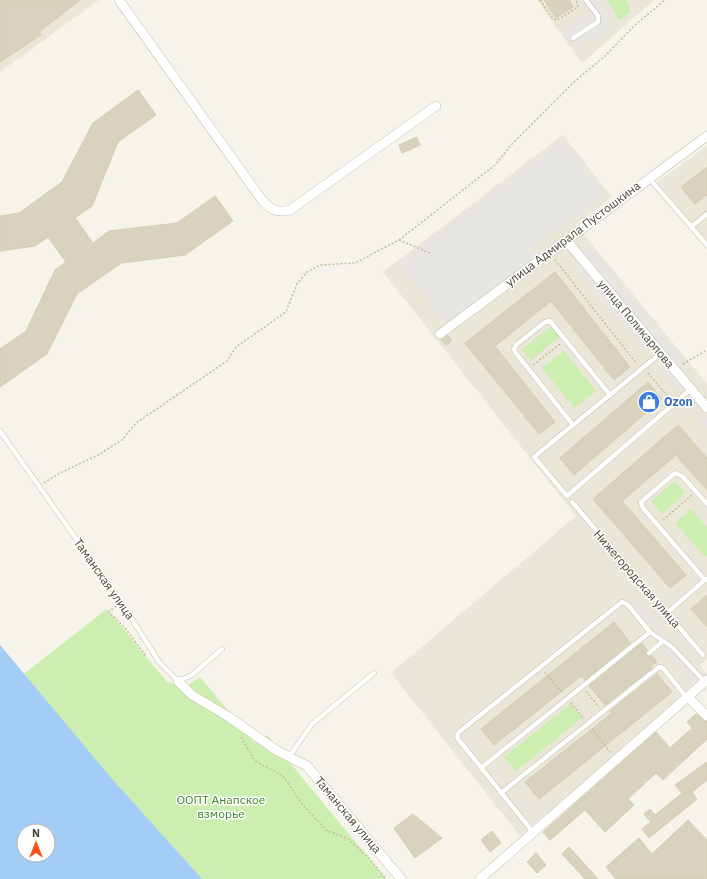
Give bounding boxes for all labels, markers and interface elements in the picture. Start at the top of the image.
street label: улица Адмирала Пустошкина [502,178,644,289]
street label: улица Поликарпова [595,276,678,372]
shop icon: Ozon [636,389,662,415]
place label: Ozon [664,394,693,409]
street label: Нижегородская улица [591,527,684,631]
street label: Таманская улица [71,535,138,623]
street label: Таманская улица [312,773,385,857]
park label: ООПТ Анапское взморье [177,792,266,821]
north arrow [16,823,56,863]
text: N [32,826,40,840]

